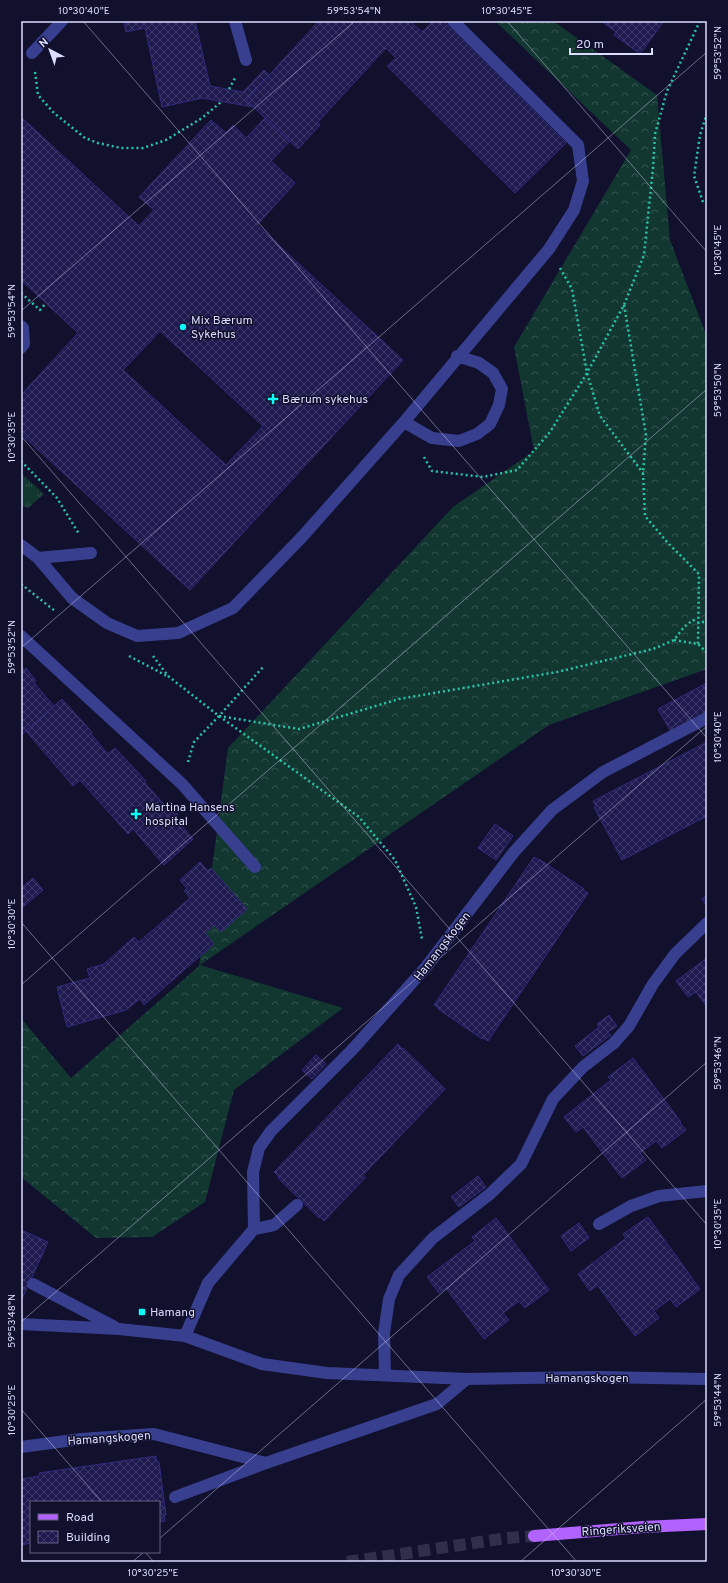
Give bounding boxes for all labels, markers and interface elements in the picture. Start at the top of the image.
text: 10°30'40"E [58,5,110,18]
text: 59°53'54"N [327,5,381,18]
text: 10°30'45"E [481,5,533,18]
text: 59°53'52"N [712,26,725,80]
north arrow [30,30,70,70]
scale bar [570,30,652,56]
text: N [37,35,52,51]
text: 20 m [576,37,604,53]
text: 10°30'45"E [712,224,725,276]
text: 59°53'54"N [6,284,19,338]
place label: Mix Bærum Sykehus [191,313,253,343]
marker: Mix Bærum Sykehus [178,322,188,332]
text: 59°53'50"N [712,363,725,417]
place label: Bærum sykehus [282,392,368,408]
marker: Bærum sykehus [267,393,279,405]
text: 10°30'35"E [6,412,19,462]
text: 59°53'52"N [6,620,19,674]
text: 10°30'40"E [712,711,725,763]
place label: Martina Hansens hospital [145,800,235,830]
marker: Martina Hansens hospital [130,808,142,820]
text: 10°30'30"E [6,898,19,950]
street label: Hamangskogen [411,909,475,984]
text: 59°53'46"N [712,1036,725,1090]
text: 10°30'35"E [712,1199,725,1249]
text: 59°53'48"N [6,1294,19,1348]
place label: Hamang [150,1305,195,1321]
marker: Hamang [137,1307,147,1317]
street label: Hamangskogen [545,1371,629,1387]
text: 59°53'44"N [712,1373,725,1427]
text: 10°30'25"E [6,1384,19,1436]
street label: Hamangskogen [67,1428,151,1450]
legend [30,1501,160,1553]
text: Road [66,1510,94,1526]
street label: Ringeriksveien [581,1519,661,1541]
text: Building [66,1530,110,1546]
text: 10°30'25"E [127,1567,179,1580]
text: 10°30'30"E [550,1567,602,1580]

